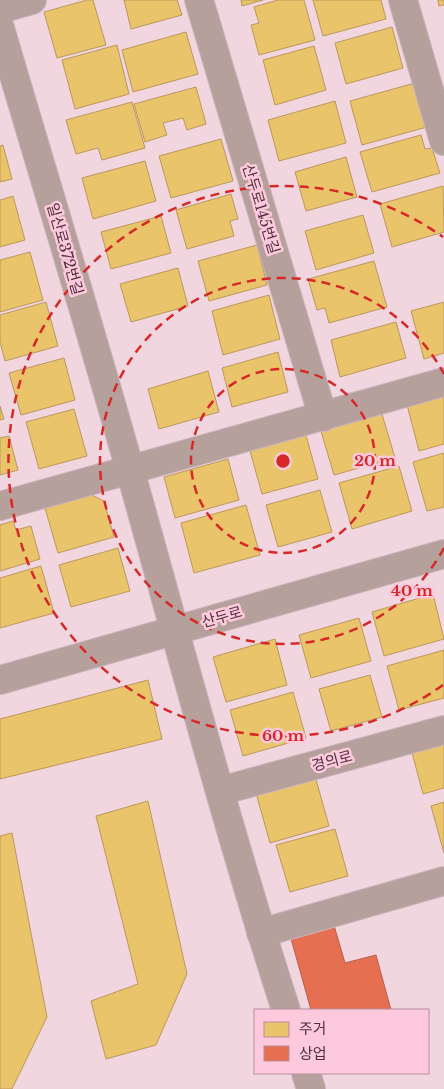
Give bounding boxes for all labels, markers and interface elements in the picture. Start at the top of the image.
street label: 산두로145번길 [239,162,284,256]
street label: 일산로372번길 [43,201,88,297]
text: 20 m [354,451,396,470]
centre of rings [274,452,292,470]
text: 40 m [391,581,433,600]
street label: 산두로 [199,602,244,631]
text: 60 m [262,726,304,745]
street label: 경의로 [309,746,354,775]
legend [254,1009,429,1074]
text: 주거 [299,1019,327,1038]
text: 상업 [299,1044,327,1063]

